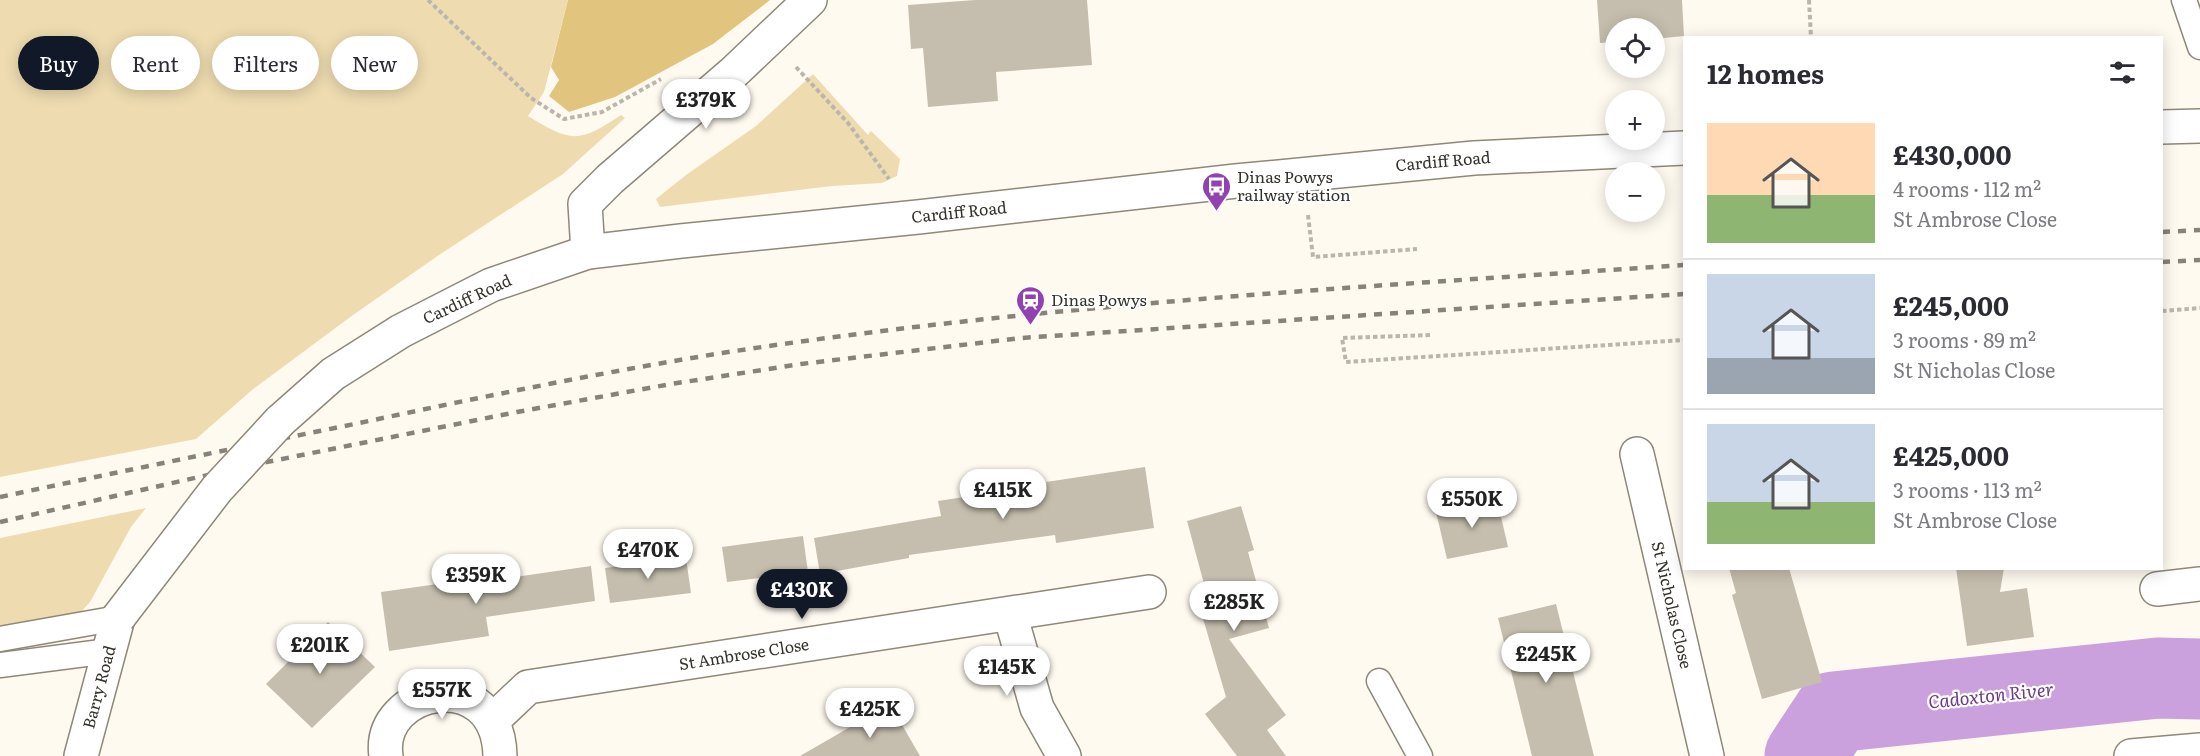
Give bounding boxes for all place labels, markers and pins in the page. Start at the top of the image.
pin: £379K [664,79,748,130]
place label: Dinas Powys railway station [1237,164,1351,206]
bus stop icon: Dinas Powys railway station [1200,170,1232,212]
station icon: Dinas Powys [1014,284,1046,326]
place label: Dinas Powys [1051,287,1147,311]
pin: £415K [961,469,1045,520]
pin: £550K [1430,478,1514,529]
pin: £470K [606,529,690,580]
pin: £359K [434,554,518,605]
pin: £430K [760,569,844,620]
pin: £285K [1192,581,1276,632]
pin: £201K [278,624,362,675]
pin: £245K [1504,633,1588,684]
pin: £145K [965,646,1049,697]
pin: £557K [400,669,484,720]
pin: £425K [828,688,912,739]

